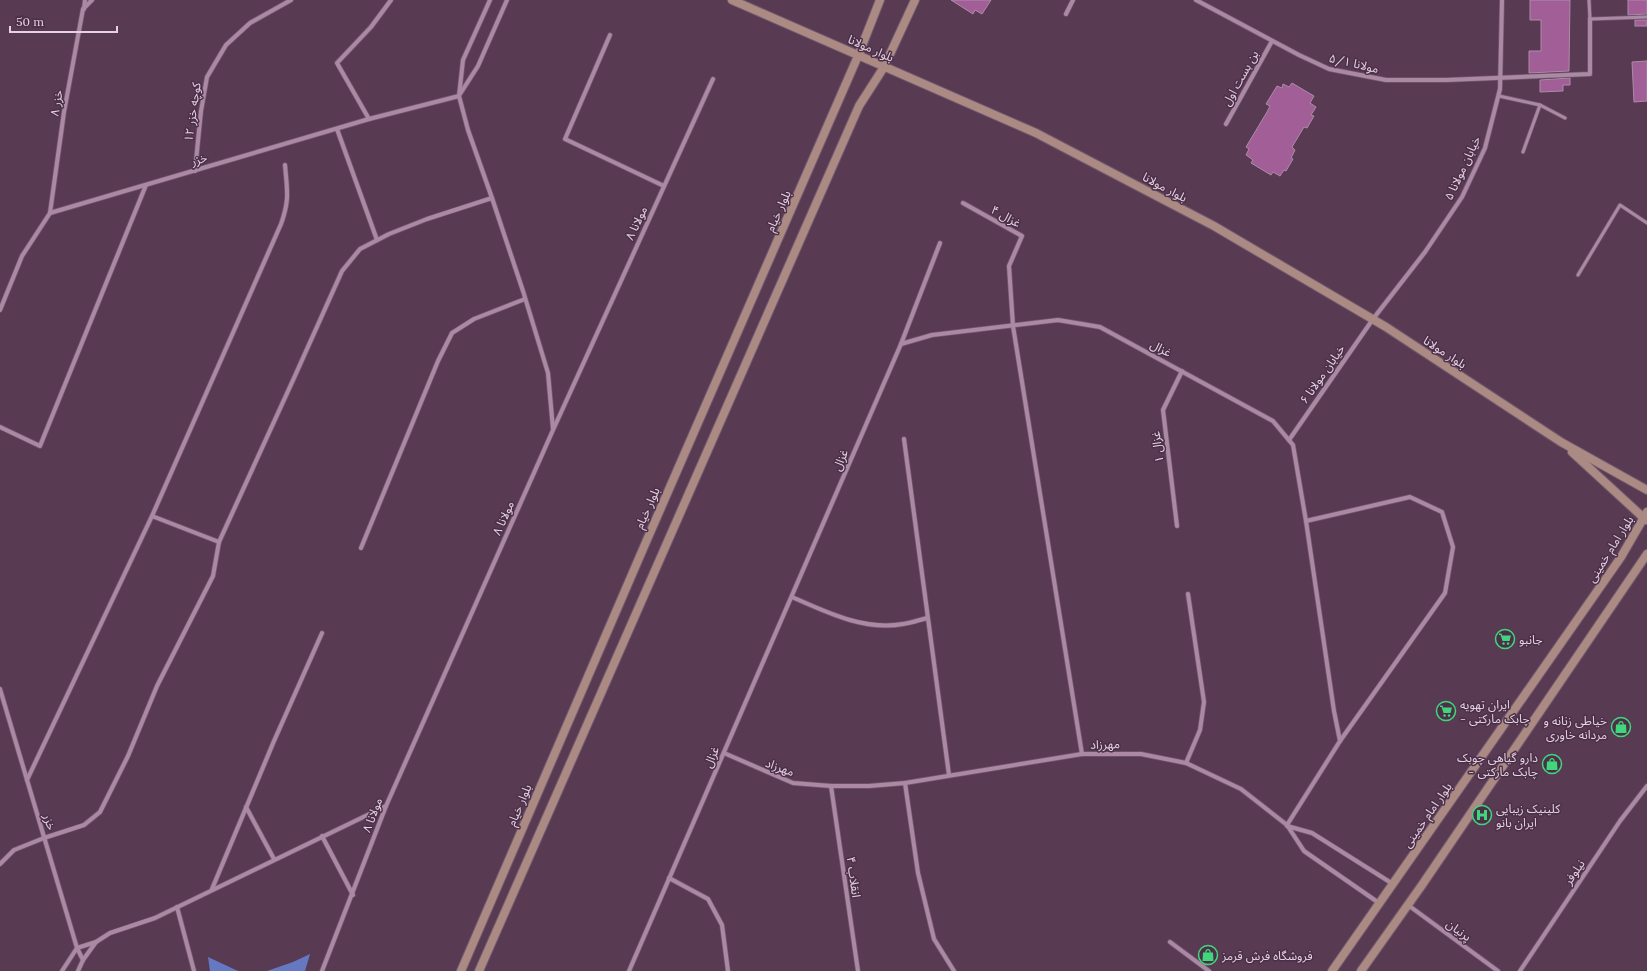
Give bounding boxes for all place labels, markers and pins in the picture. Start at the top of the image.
supermarket icon: جانبو [1494,628,1516,650]
place label: جانبو [1519,632,1543,647]
place label: ایران تهویه - چابک مارکتی [1460,697,1530,727]
supermarket icon: ایران تهویه - چابک مارکتی [1435,700,1457,722]
place label: خیاطی زنانه و مردانه خاوری [1544,713,1607,742]
shop icon: خیاطی زنانه و مردانه خاوری [1610,716,1632,738]
place label: دارو گیاهی چوبک - چابک مارکتی [1457,750,1538,780]
shop icon: دارو گیاهی چوبک - چابک مارکتی [1541,753,1563,775]
place label: کلینیک زیبایی ایران بانو [1496,801,1561,830]
hospital icon: کلینیک زیبایی ایران بانو [1471,804,1493,826]
shop icon: فروشگاه فرش قرمز [1197,944,1219,966]
place label: فروشگاه فرش قرمز [1221,948,1313,963]

